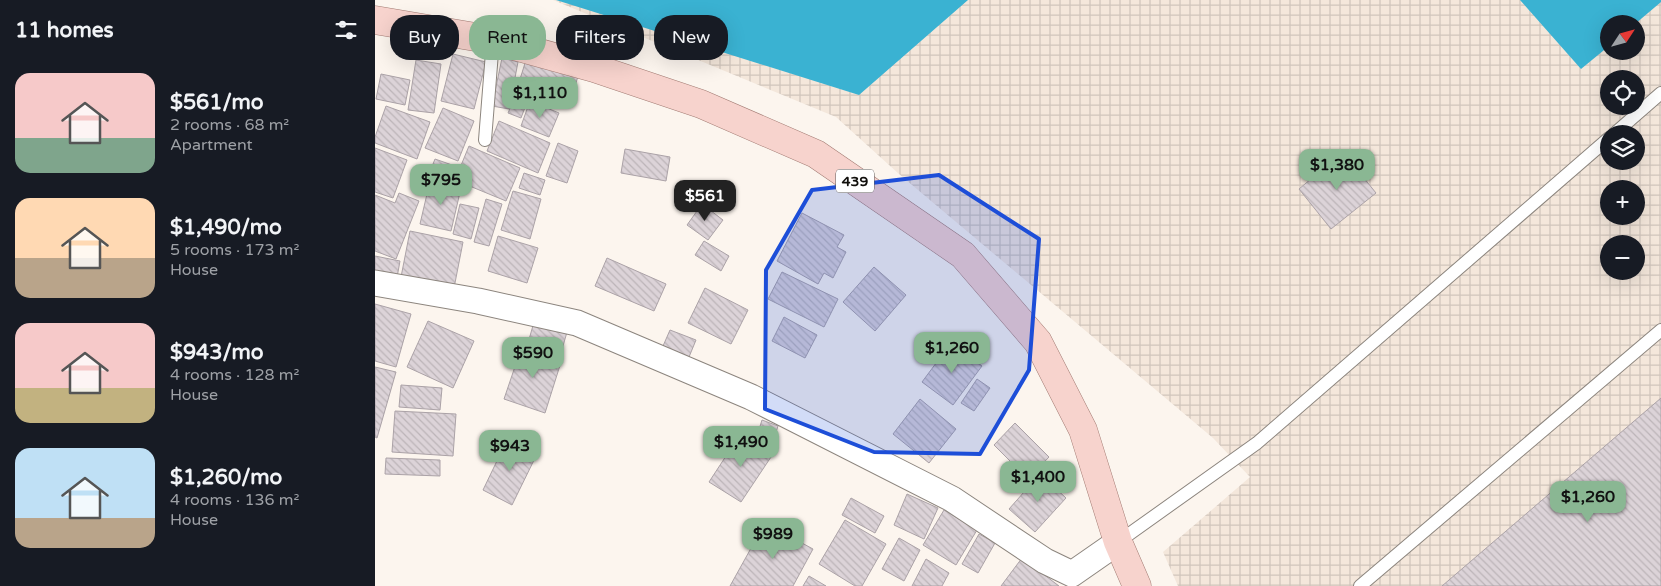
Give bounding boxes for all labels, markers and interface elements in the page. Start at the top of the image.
chip: Buy [390,15,459,60]
chip: Rent [469,15,546,60]
chip: Filters [556,15,644,60]
chip: New [654,15,728,60]
north arrow [1600,15,1645,60]
map controls [1600,15,1645,280]
icon: filters [332,16,360,44]
text: 11 homes [15,18,114,43]
button: locate [1600,70,1645,115]
pin: $1,110 [499,76,581,119]
text: $1,110 [513,83,567,103]
text: $561/mo [170,90,264,115]
icon: home [55,93,115,153]
text: 2 rooms · 68 m² [170,115,289,135]
button: layers [1600,125,1645,170]
text: Apartment [170,135,253,155]
pin: $1,380 [1296,148,1378,191]
text: $1,380 [1310,155,1364,175]
pin: $795 [411,164,471,206]
text: $795 [421,170,461,190]
road number: 439 [836,170,874,192]
pin: $561 [675,180,735,222]
button: + [1600,180,1645,225]
text: $561 [685,186,725,206]
text: $1,490/mo [170,215,282,240]
icon: home [55,218,115,278]
button: − [1600,235,1645,280]
text: 5 rooms · 173 m² [170,240,299,260]
text: House [170,260,218,280]
pin: $1,260 [911,332,993,374]
pin: $590 [503,336,563,379]
text: $1,260 [925,338,979,358]
text: $943/mo [170,340,264,365]
icon: home [55,343,115,403]
text: $590 [513,343,553,363]
text: 4 rooms · 128 m² [170,365,299,385]
text: House [170,385,218,405]
pin: $1,490 [700,426,782,468]
pin: $943 [480,430,540,472]
text: $1,490 [714,432,768,452]
text: $943 [490,436,530,456]
pin: $1,400 [997,460,1079,503]
text: $1,260/mo [170,465,282,490]
text: $1,400 [1011,467,1065,487]
icon: home [55,468,115,528]
pin: $1,260 [1547,480,1629,523]
text: $1,260 [1561,487,1615,507]
text: 4 rooms · 136 m² [170,490,299,510]
text: House [170,510,218,530]
pin: $989 [743,518,803,560]
text: $989 [753,524,793,544]

